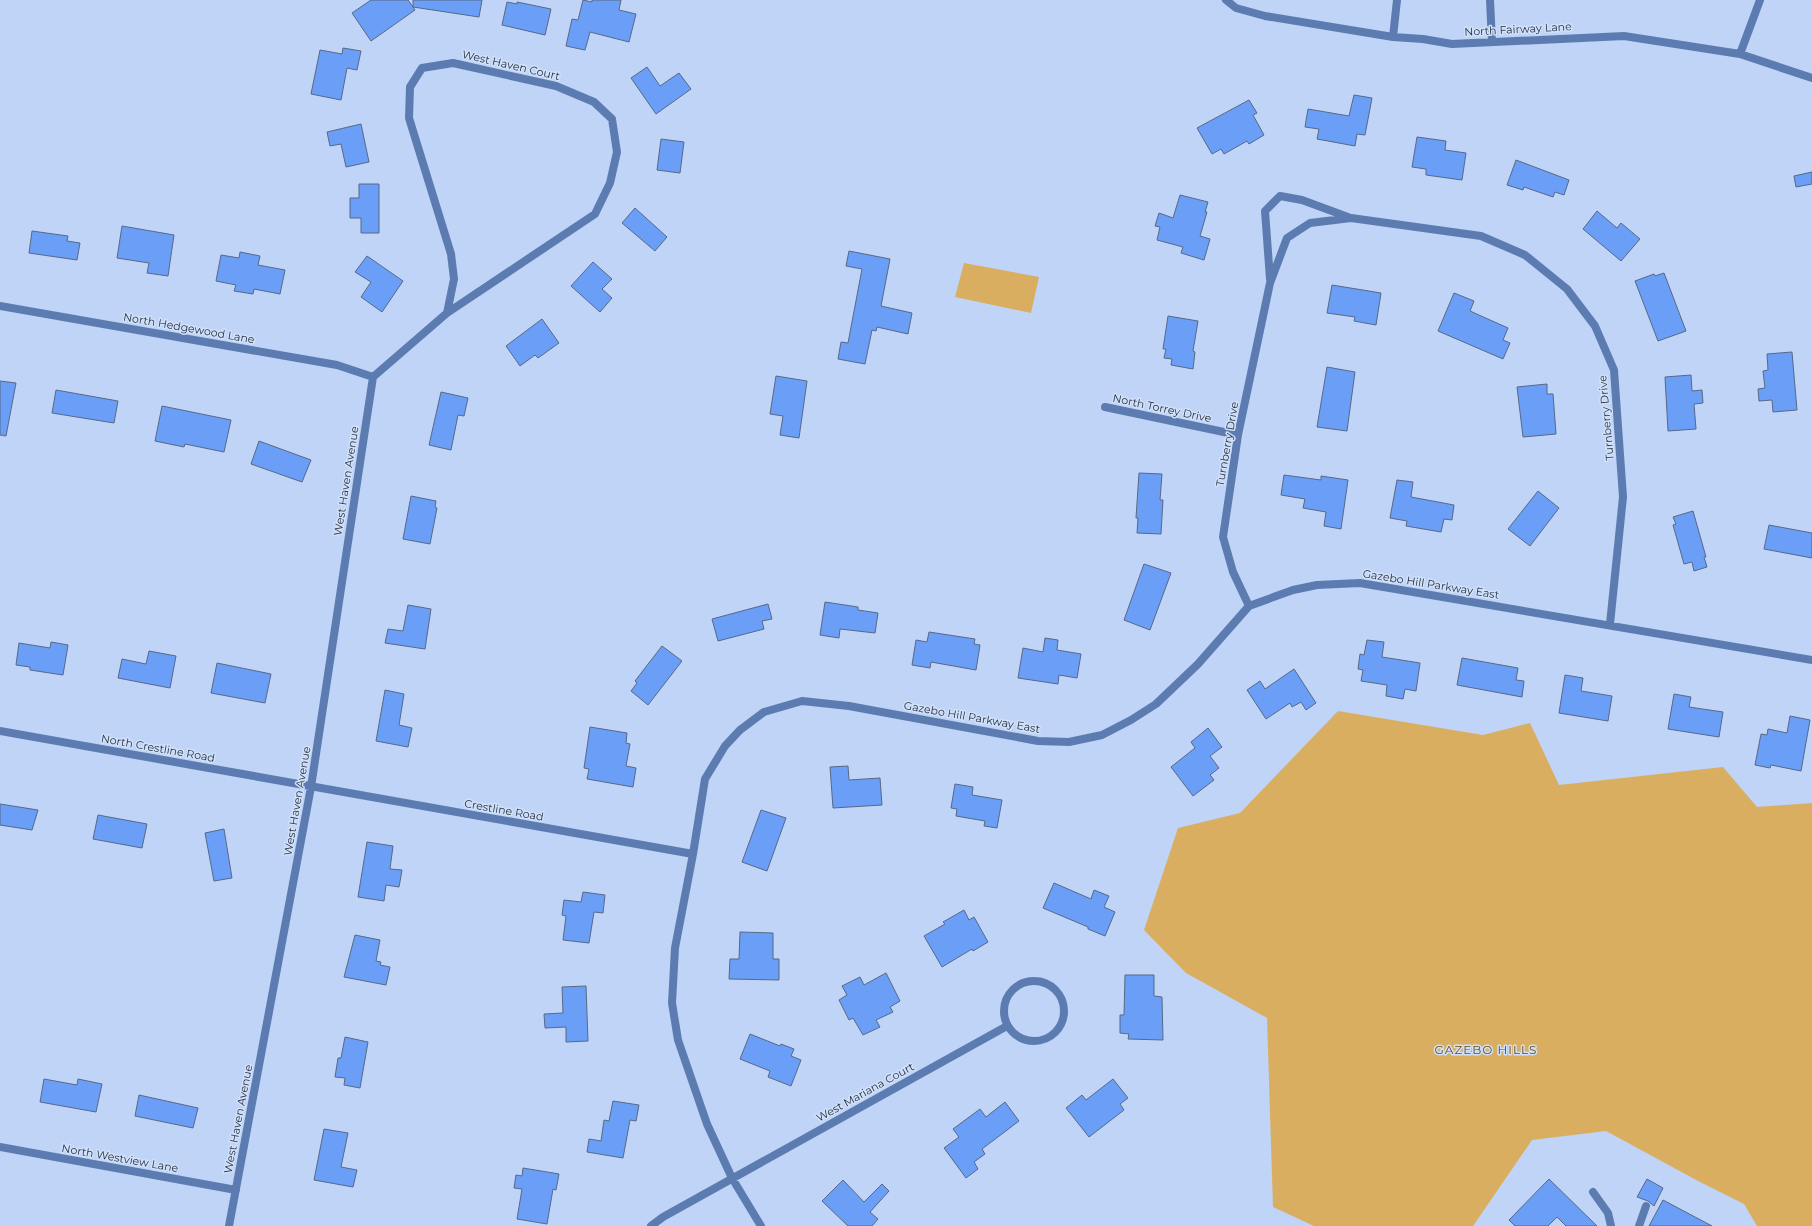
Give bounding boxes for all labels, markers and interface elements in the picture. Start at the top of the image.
street label: North Fairway Lane [1464,19,1572,39]
street label: West Haven Court [461,47,562,83]
street label: North Hedgewood Lane [122,310,256,347]
street label: Turnberry Drive [1595,374,1617,461]
street label: North Torrey Drive [1111,391,1213,425]
street label: Turnberry Drive [1213,400,1241,487]
street label: West Haven Avenue [330,425,362,537]
street label: Gazebo Hill Parkway East [1362,566,1501,602]
street label: Gazebo Hill Parkway East [903,698,1042,736]
street label: North Crestline Road [100,731,216,765]
street label: West Haven Avenue [281,745,314,857]
street label: Crestline Road [463,796,545,824]
district label: GAZEBO HILLS [1435,1042,1537,1057]
street label: West Mariana Court [814,1059,917,1125]
street label: West Haven Avenue [221,1063,255,1175]
street label: North Westview Lane [61,1141,180,1175]

